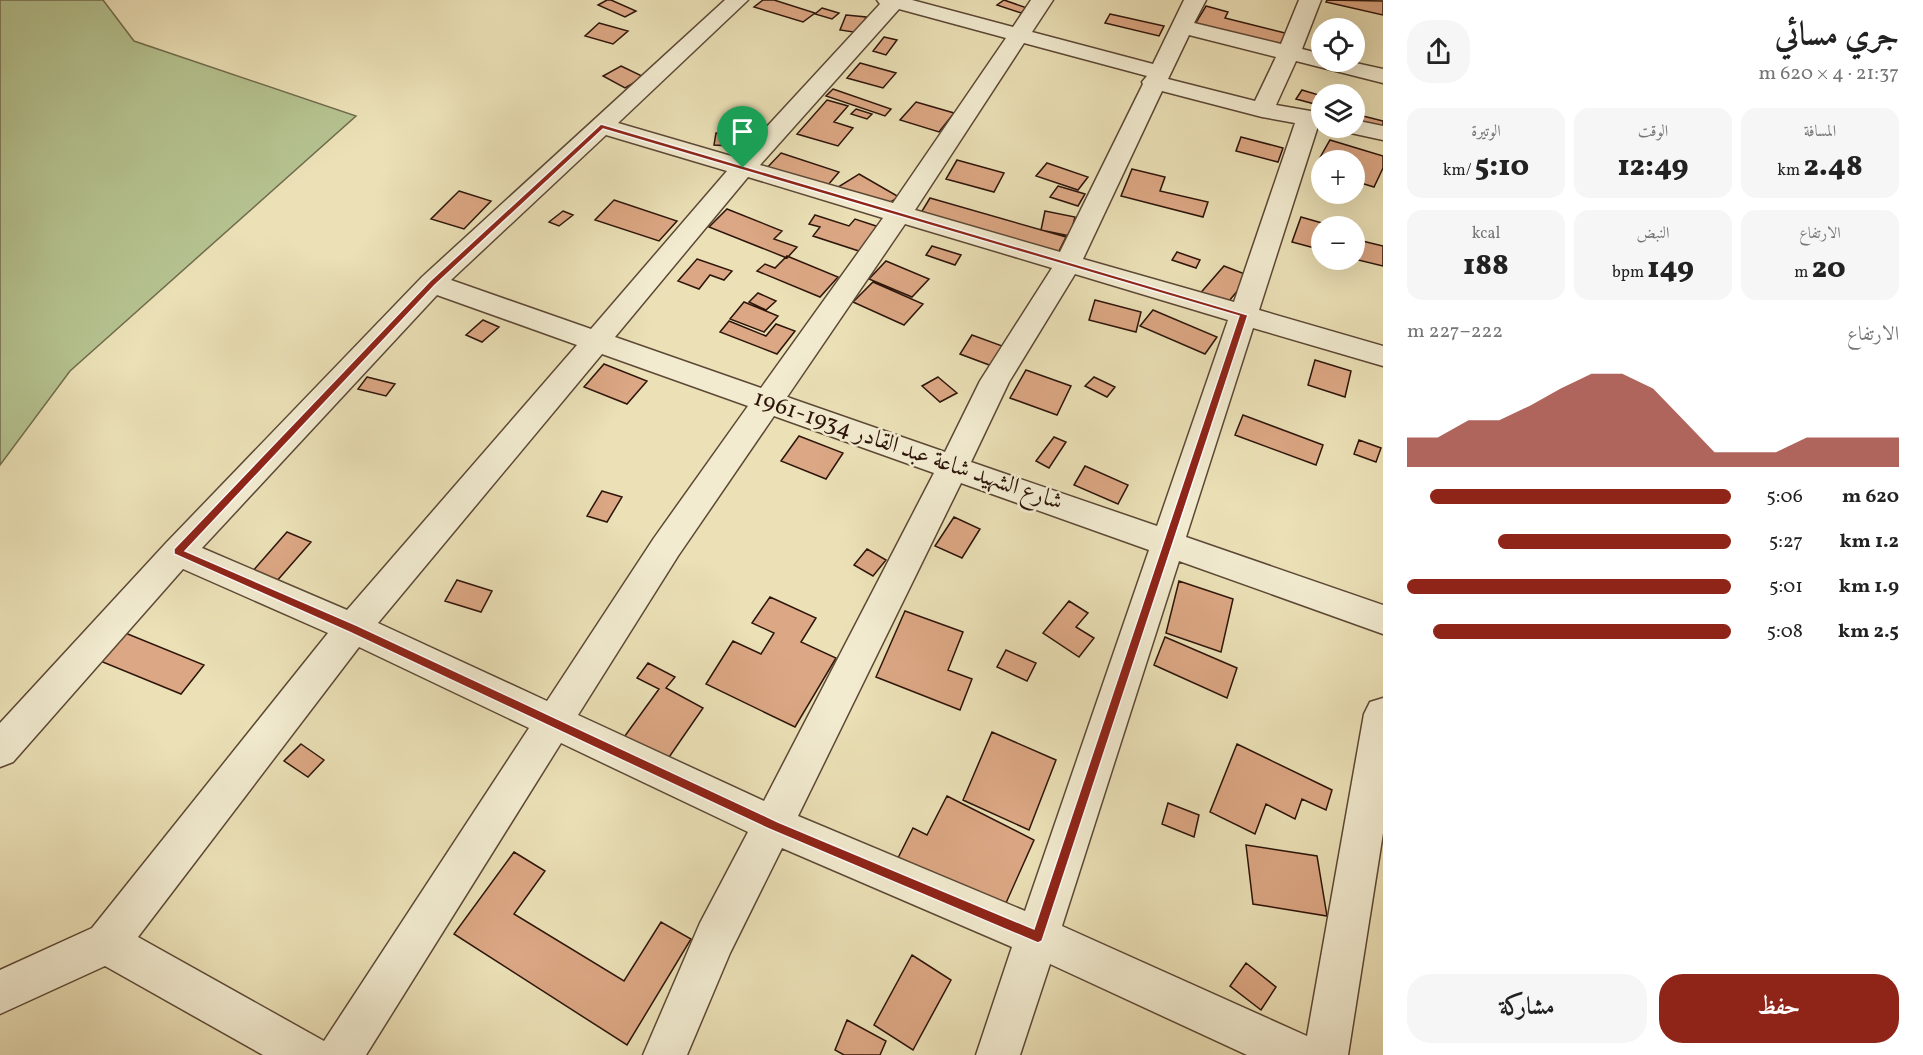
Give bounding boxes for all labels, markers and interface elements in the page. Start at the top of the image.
text: جري مسائي [1775,14,1899,60]
map controls [1311,18,1365,270]
button: locate [1311,18,1365,72]
button: share [1407,20,1470,83]
text: 21:37 · 4 × 620 m [1759,60,1899,88]
button: layers [1311,84,1365,138]
pin [717,106,768,168]
icon: arrive [726,115,759,148]
text: الوتيرة [1471,121,1501,143]
text: الوقت [1638,121,1668,143]
text: المسافة [1804,121,1836,143]
text: 5:10 [1475,146,1529,188]
text: 12:49 [1617,146,1689,188]
text: 2.48 [1803,146,1863,188]
button: + [1311,150,1365,204]
text: /km [1443,160,1475,182]
text: km [1777,160,1803,182]
button: − [1311,216,1365,270]
text: kcal [1472,223,1500,245]
text: النبض [1637,223,1669,245]
text: الارتفاع [1799,223,1841,245]
text: 188 [1463,245,1509,287]
text: 149 [1647,248,1694,290]
text: 20 [1812,248,1846,290]
text: bpm [1612,262,1647,284]
text: m [1794,262,1812,284]
text: 222–227 m [1407,318,1503,346]
text: الارتفاع [1847,321,1899,349]
street label: شارع الشهيد شاعة عبد القادر 1934-1961 [748,382,1067,521]
text: 5:06 [1766,483,1803,511]
text: 620 m [1842,483,1899,511]
text: 5:27 [1769,528,1803,556]
text: 1.2 km [1839,528,1899,556]
text: 5:01 [1769,573,1803,601]
text: 1.9 km [1839,573,1899,601]
text: 5:08 [1766,618,1803,646]
text: 2.5 km [1838,618,1899,646]
button: مشاركة [1407,974,1647,1043]
button: حفظ [1659,974,1899,1043]

